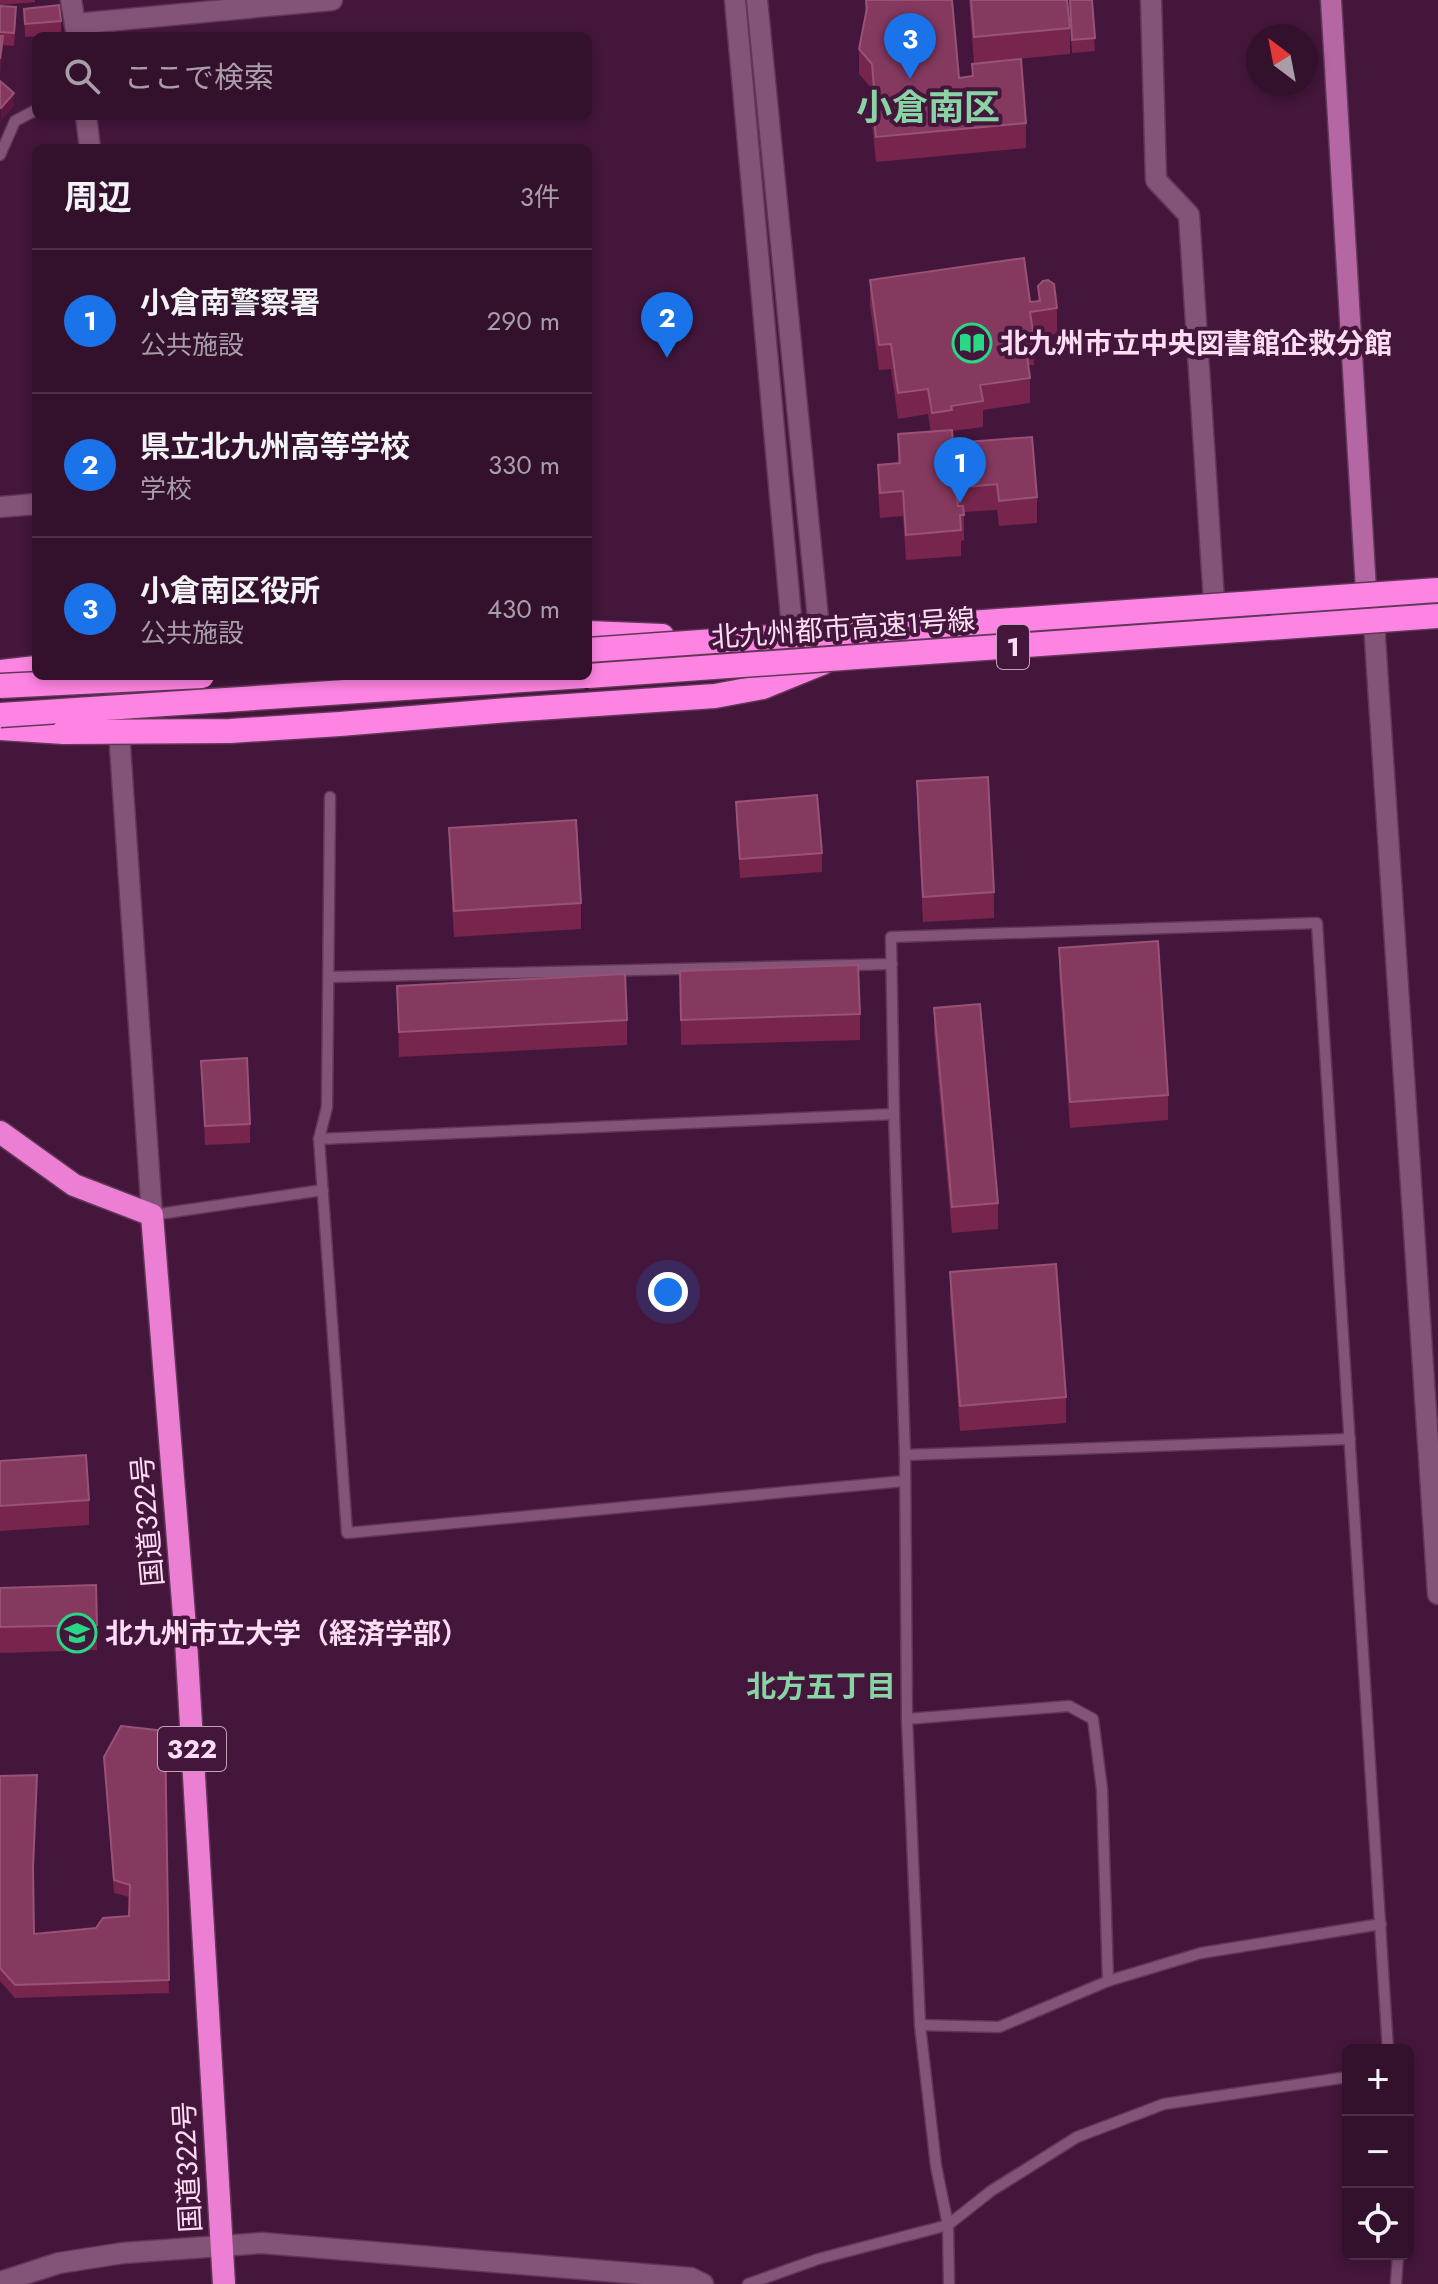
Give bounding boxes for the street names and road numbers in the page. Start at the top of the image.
street label: 北九州都市高速1号線 [710,599,976,658]
road number: 1 [997,625,1029,669]
street label: 国道322号 [121,1454,174,1588]
road number: 322 [158,1727,226,1771]
street label: 国道322号 [164,2100,211,2234]

